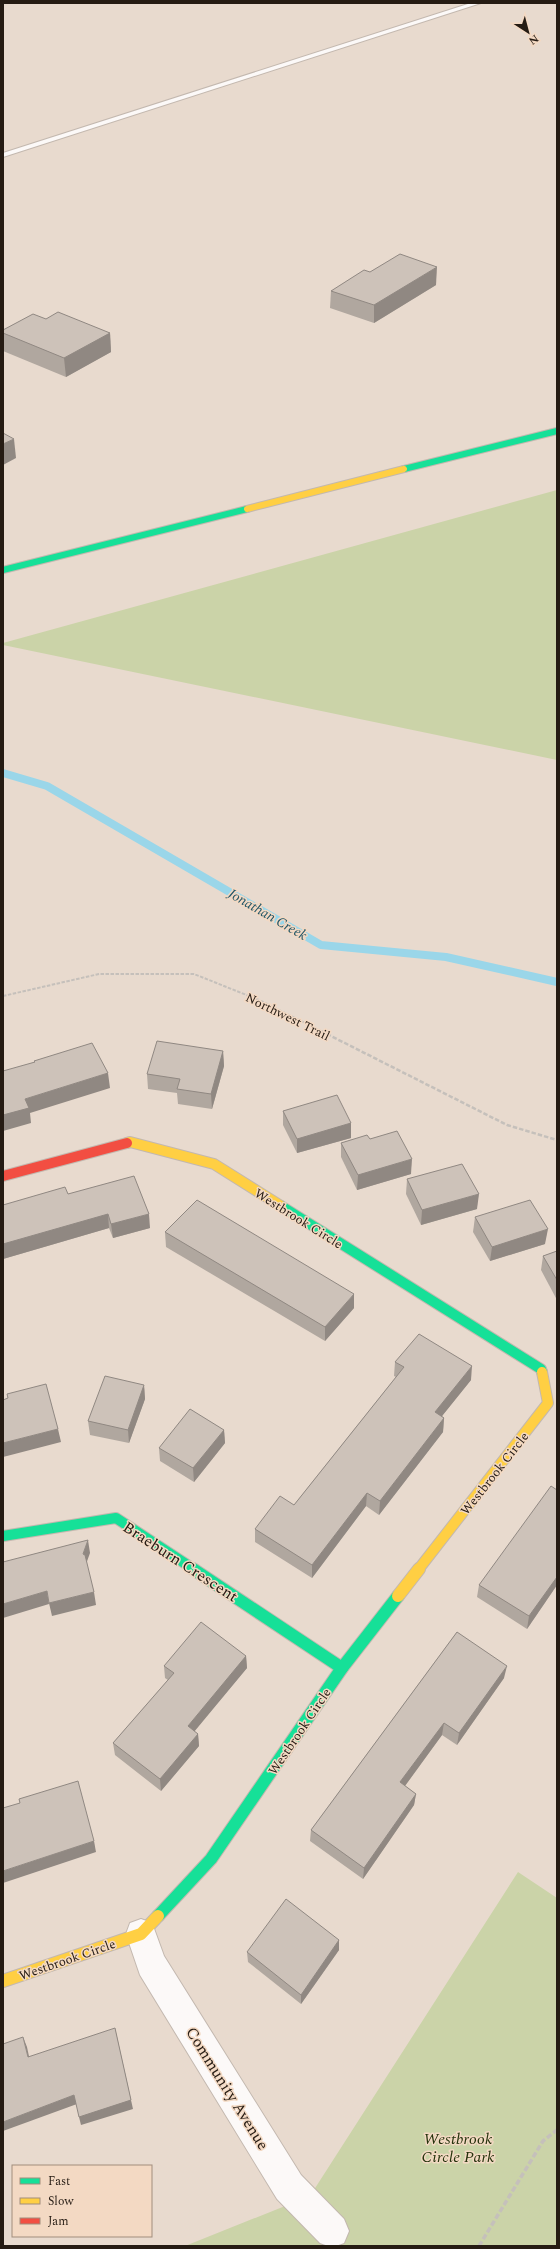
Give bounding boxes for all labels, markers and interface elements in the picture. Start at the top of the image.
north arrow [508,12,548,52]
text: N [525,30,542,49]
water label: Jonathan Creek [223,883,312,946]
street label: Northwest Trail [242,988,333,1046]
street label: Westbrook Circle [250,1184,347,1254]
street label: Westbrook Circle [456,1428,534,1520]
street label: Braeburn Crescent [118,1515,243,1608]
street label: Westbrook Circle [263,1684,336,1779]
street label: Westbrook Circle [16,1934,118,1986]
street label: Community Avenue [180,2022,275,2155]
park label: Westbrook Circle Park [422,2127,495,2169]
legend [12,2165,152,2237]
text: Fast [48,2172,70,2191]
text: Slow [48,2192,74,2211]
text: Jam [48,2212,69,2231]

